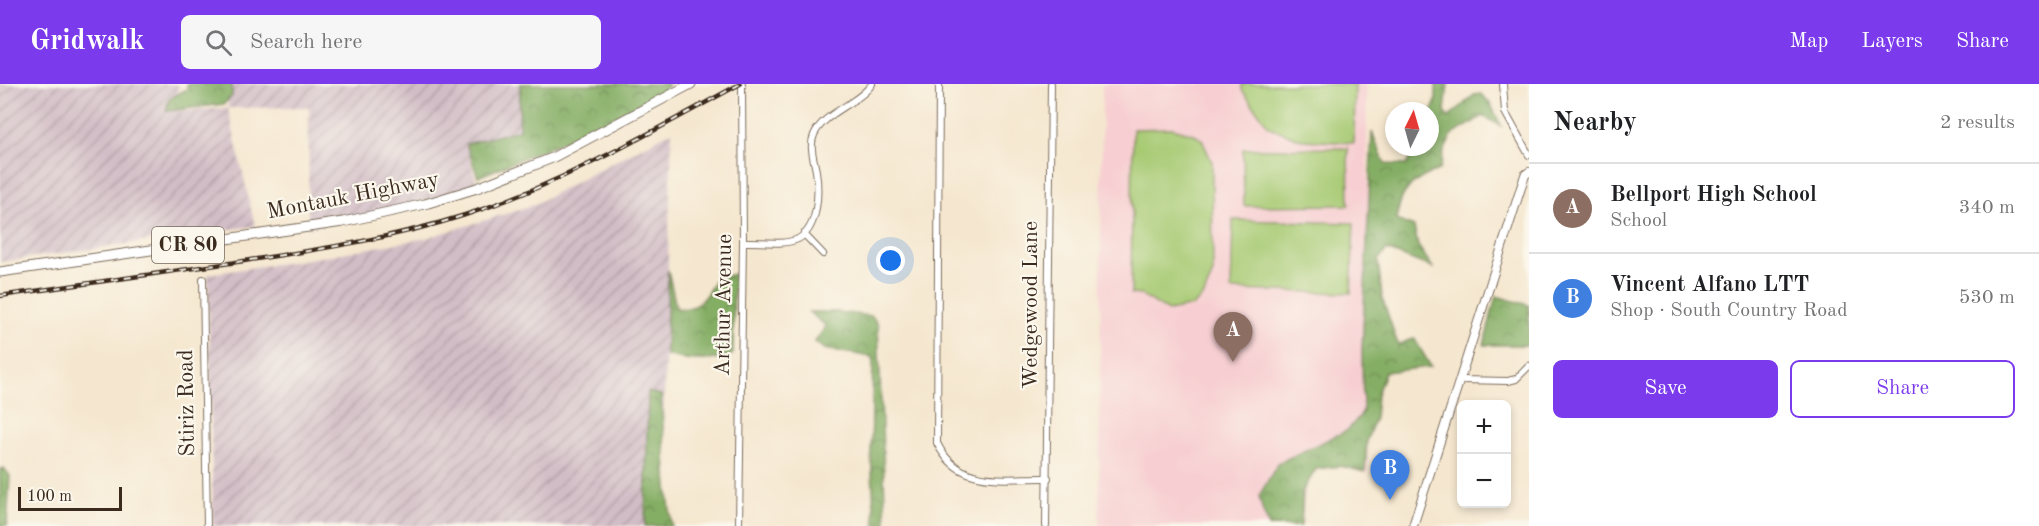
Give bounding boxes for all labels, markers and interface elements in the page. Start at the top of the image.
search box [181,15,601,69]
icon: search [202,26,235,59]
text: Gridwalk [30,28,145,56]
text: Search here [250,31,362,53]
text: Map [1789,31,1828,52]
text: Layers [1861,31,1923,52]
text: Share [1956,31,2009,52]
north arrow [1385,102,1439,156]
text: Nearby [1553,110,1637,136]
text: 2 results [1940,113,2015,133]
street label: Montauk Highway [265,168,441,223]
text: Bellport High School [1610,184,1817,206]
text: A [1565,198,1580,218]
text: 340 m [1959,198,2015,218]
text: School [1610,211,1667,231]
street label: Wedgewood Lane [1020,221,1042,389]
road number: CR 80 [152,227,224,263]
street label: Arthur Avenue [712,234,736,376]
your location [876,246,905,275]
text: Vincent Alfano LTT [1610,274,1809,296]
text: B [1565,288,1580,308]
text: 530 m [1959,288,2015,308]
text: Shop · South Country Road [1610,301,1848,321]
pin: A [1214,312,1252,362]
street label: Stiriz Road [175,349,199,457]
button: Save [1553,360,1778,418]
button: Share [1790,360,2015,418]
map controls [1457,400,1511,508]
button: + [1457,400,1511,454]
pin: B [1370,450,1410,500]
button: − [1457,454,1511,508]
scale bar [18,484,122,512]
text: 100 m [27,489,72,505]

